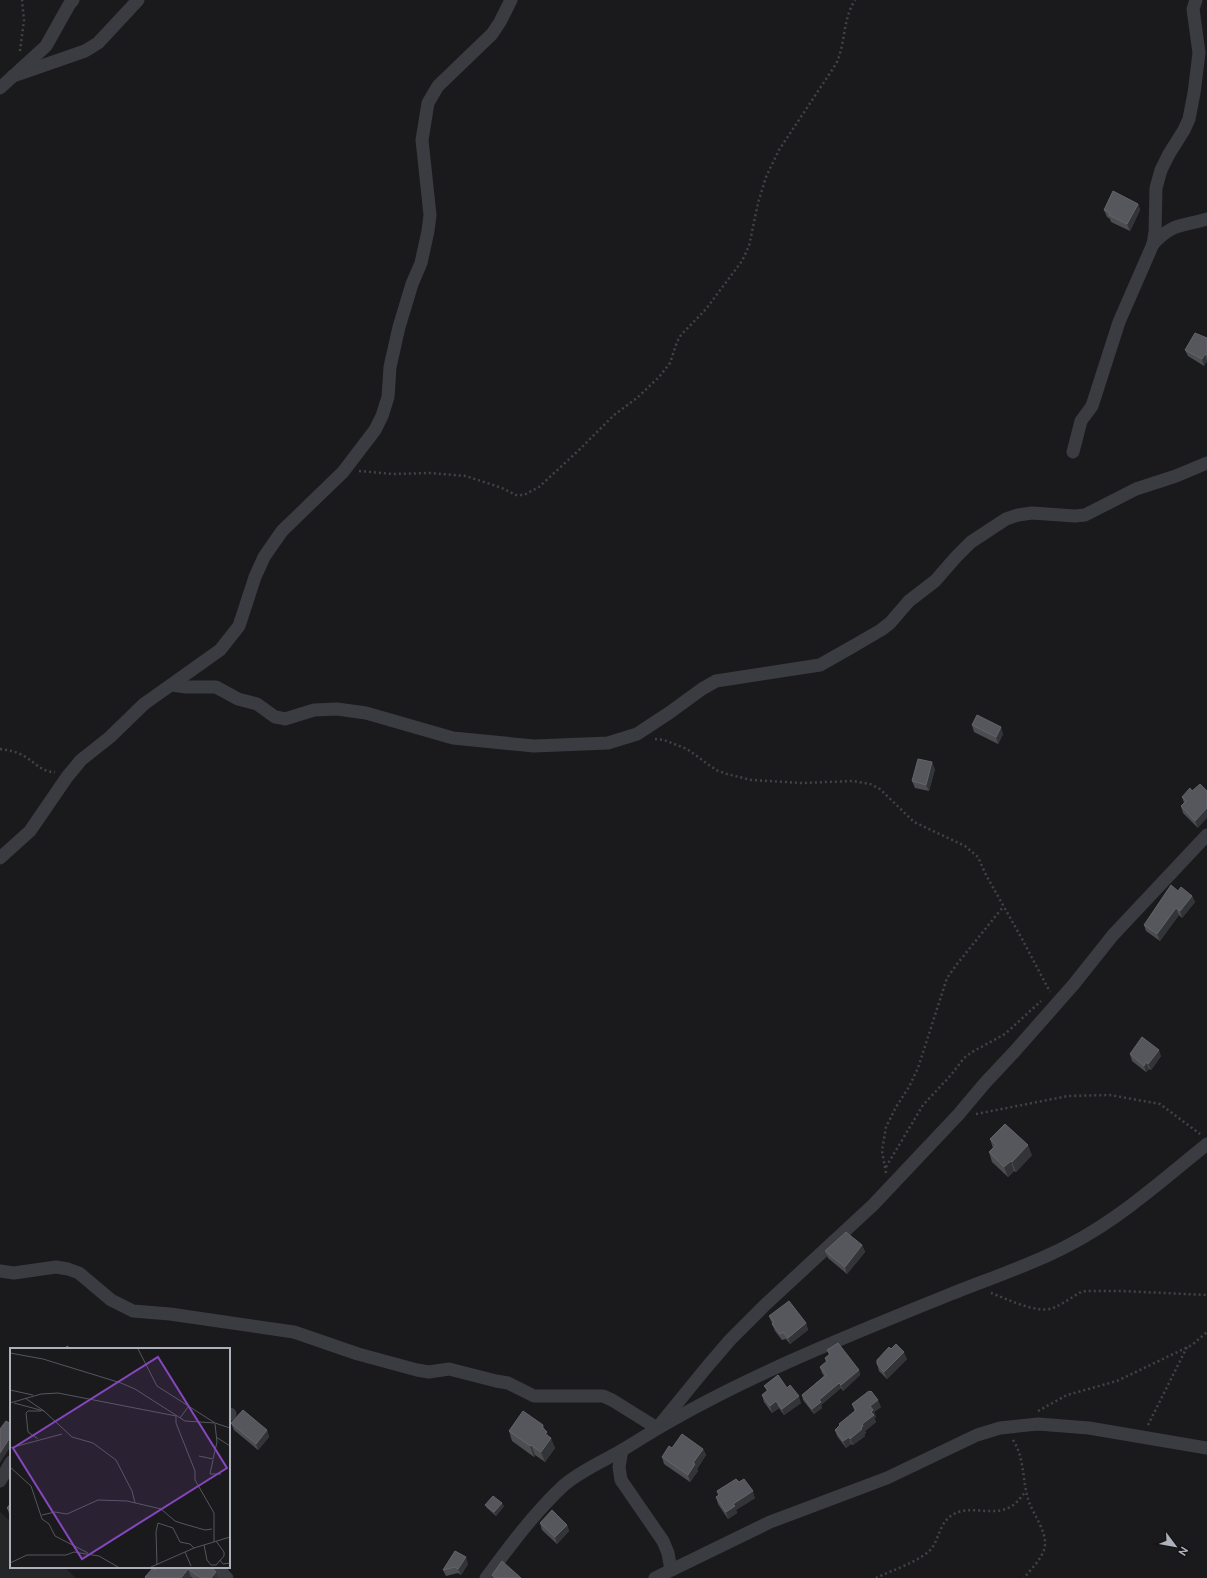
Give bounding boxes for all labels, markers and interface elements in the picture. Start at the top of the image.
inset map [10,1348,230,1568]
north arrow [1155,1526,1195,1566]
text: N [1176,1545,1191,1558]

